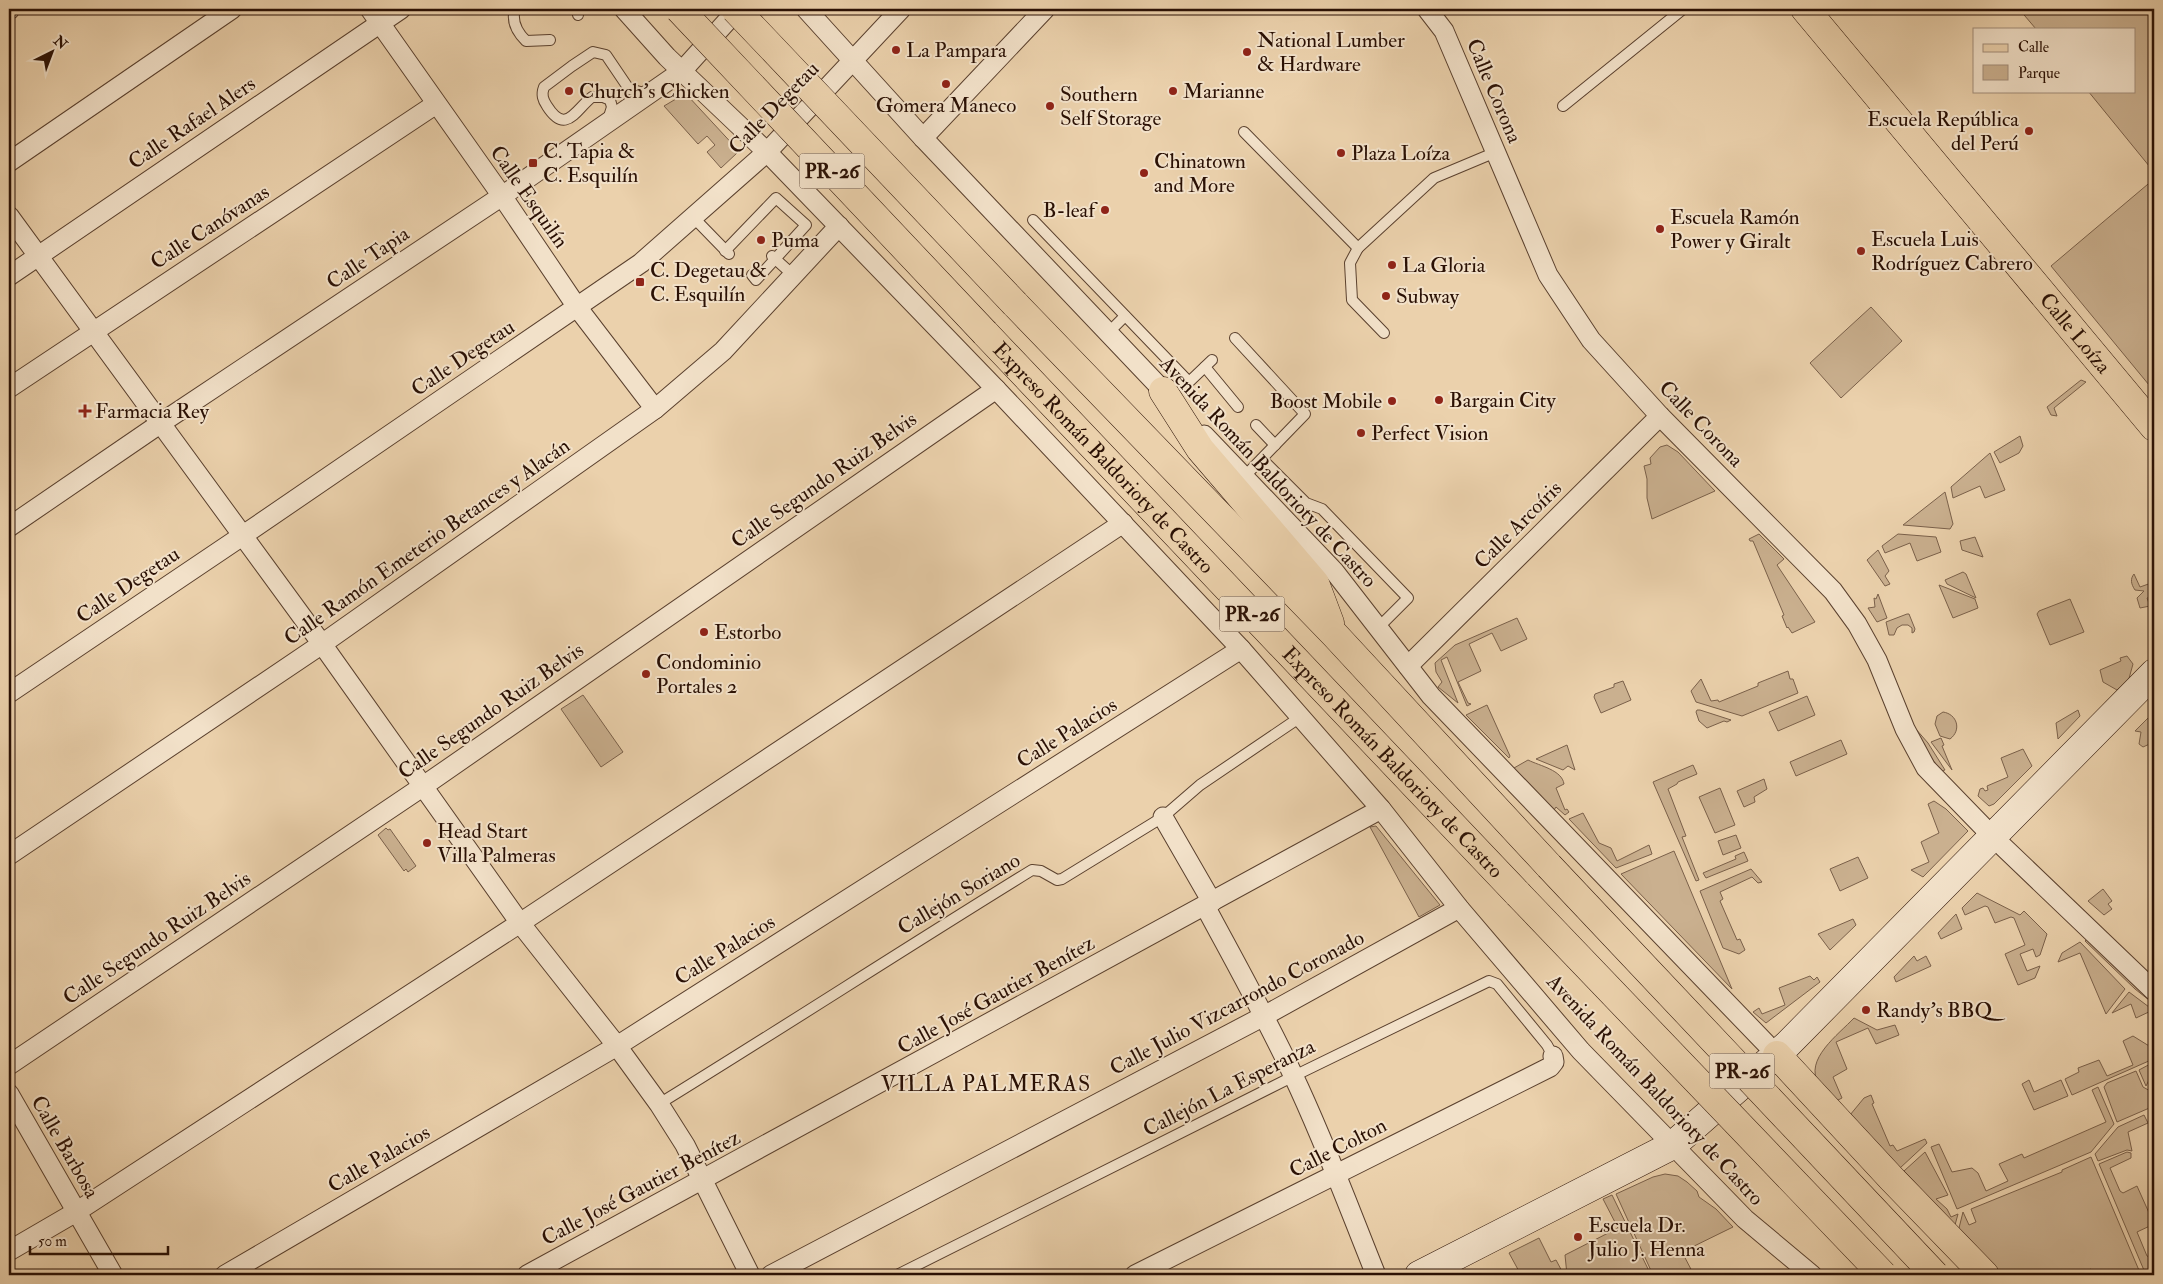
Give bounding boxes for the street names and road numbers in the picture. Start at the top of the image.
street label: Calle Corona [1460,35,1528,148]
street label: Calle Degetau [723,56,825,160]
street label: Calle Rafael Alers [123,70,261,176]
street label: Calle Esquilín [484,140,574,254]
road number: PR-26 [800,154,864,188]
street label: Calle Canóvanas [145,178,275,276]
street label: Calle Tapia [321,220,415,296]
street label: Calle Loíza [2034,287,2117,379]
street label: Calle Degetau [406,313,520,402]
street label: Expreso Román Baldorioty de Castro [987,336,1220,579]
street label: Avenida Román Baldorioty de Castro [1153,350,1382,593]
street label: Calle Corona [1653,375,1749,473]
street label: Calle Segundo Ruiz Belvis [726,406,922,554]
street label: Calle Ramón Emeterio Betances y Alacán [279,432,575,651]
street label: Calle Arcoíris [1468,475,1568,575]
street label: Calle Degetau [71,540,185,629]
road number: PR-26 [1220,596,1284,632]
street label: Calle Segundo Ruiz Belvis [393,637,589,785]
street label: Expreso Román Baldorioty de Castro [1276,641,1509,884]
street label: Calle Palacios [1012,691,1122,775]
street label: Callejón Soriano [893,847,1025,941]
street label: Calle Segundo Ruiz Belvis [58,865,256,1011]
street label: Calle Palacios [670,908,780,992]
street label: Calle Julio Vizcarrondo Coronado [1105,924,1369,1082]
street label: Calle José Gautier Benítez [893,930,1099,1060]
street label: Avenida Román Baldorioty de Castro [1540,968,1769,1211]
street label: Callejón La Esperanza [1138,1033,1320,1143]
road number: PR-26 [1710,1054,1774,1088]
street label: Calle Barbosa [25,1091,105,1204]
street label: Calle Colton [1285,1112,1392,1184]
street label: Calle Palacios [323,1119,435,1199]
street label: Calle José Gautier Benítez [537,1124,745,1252]

